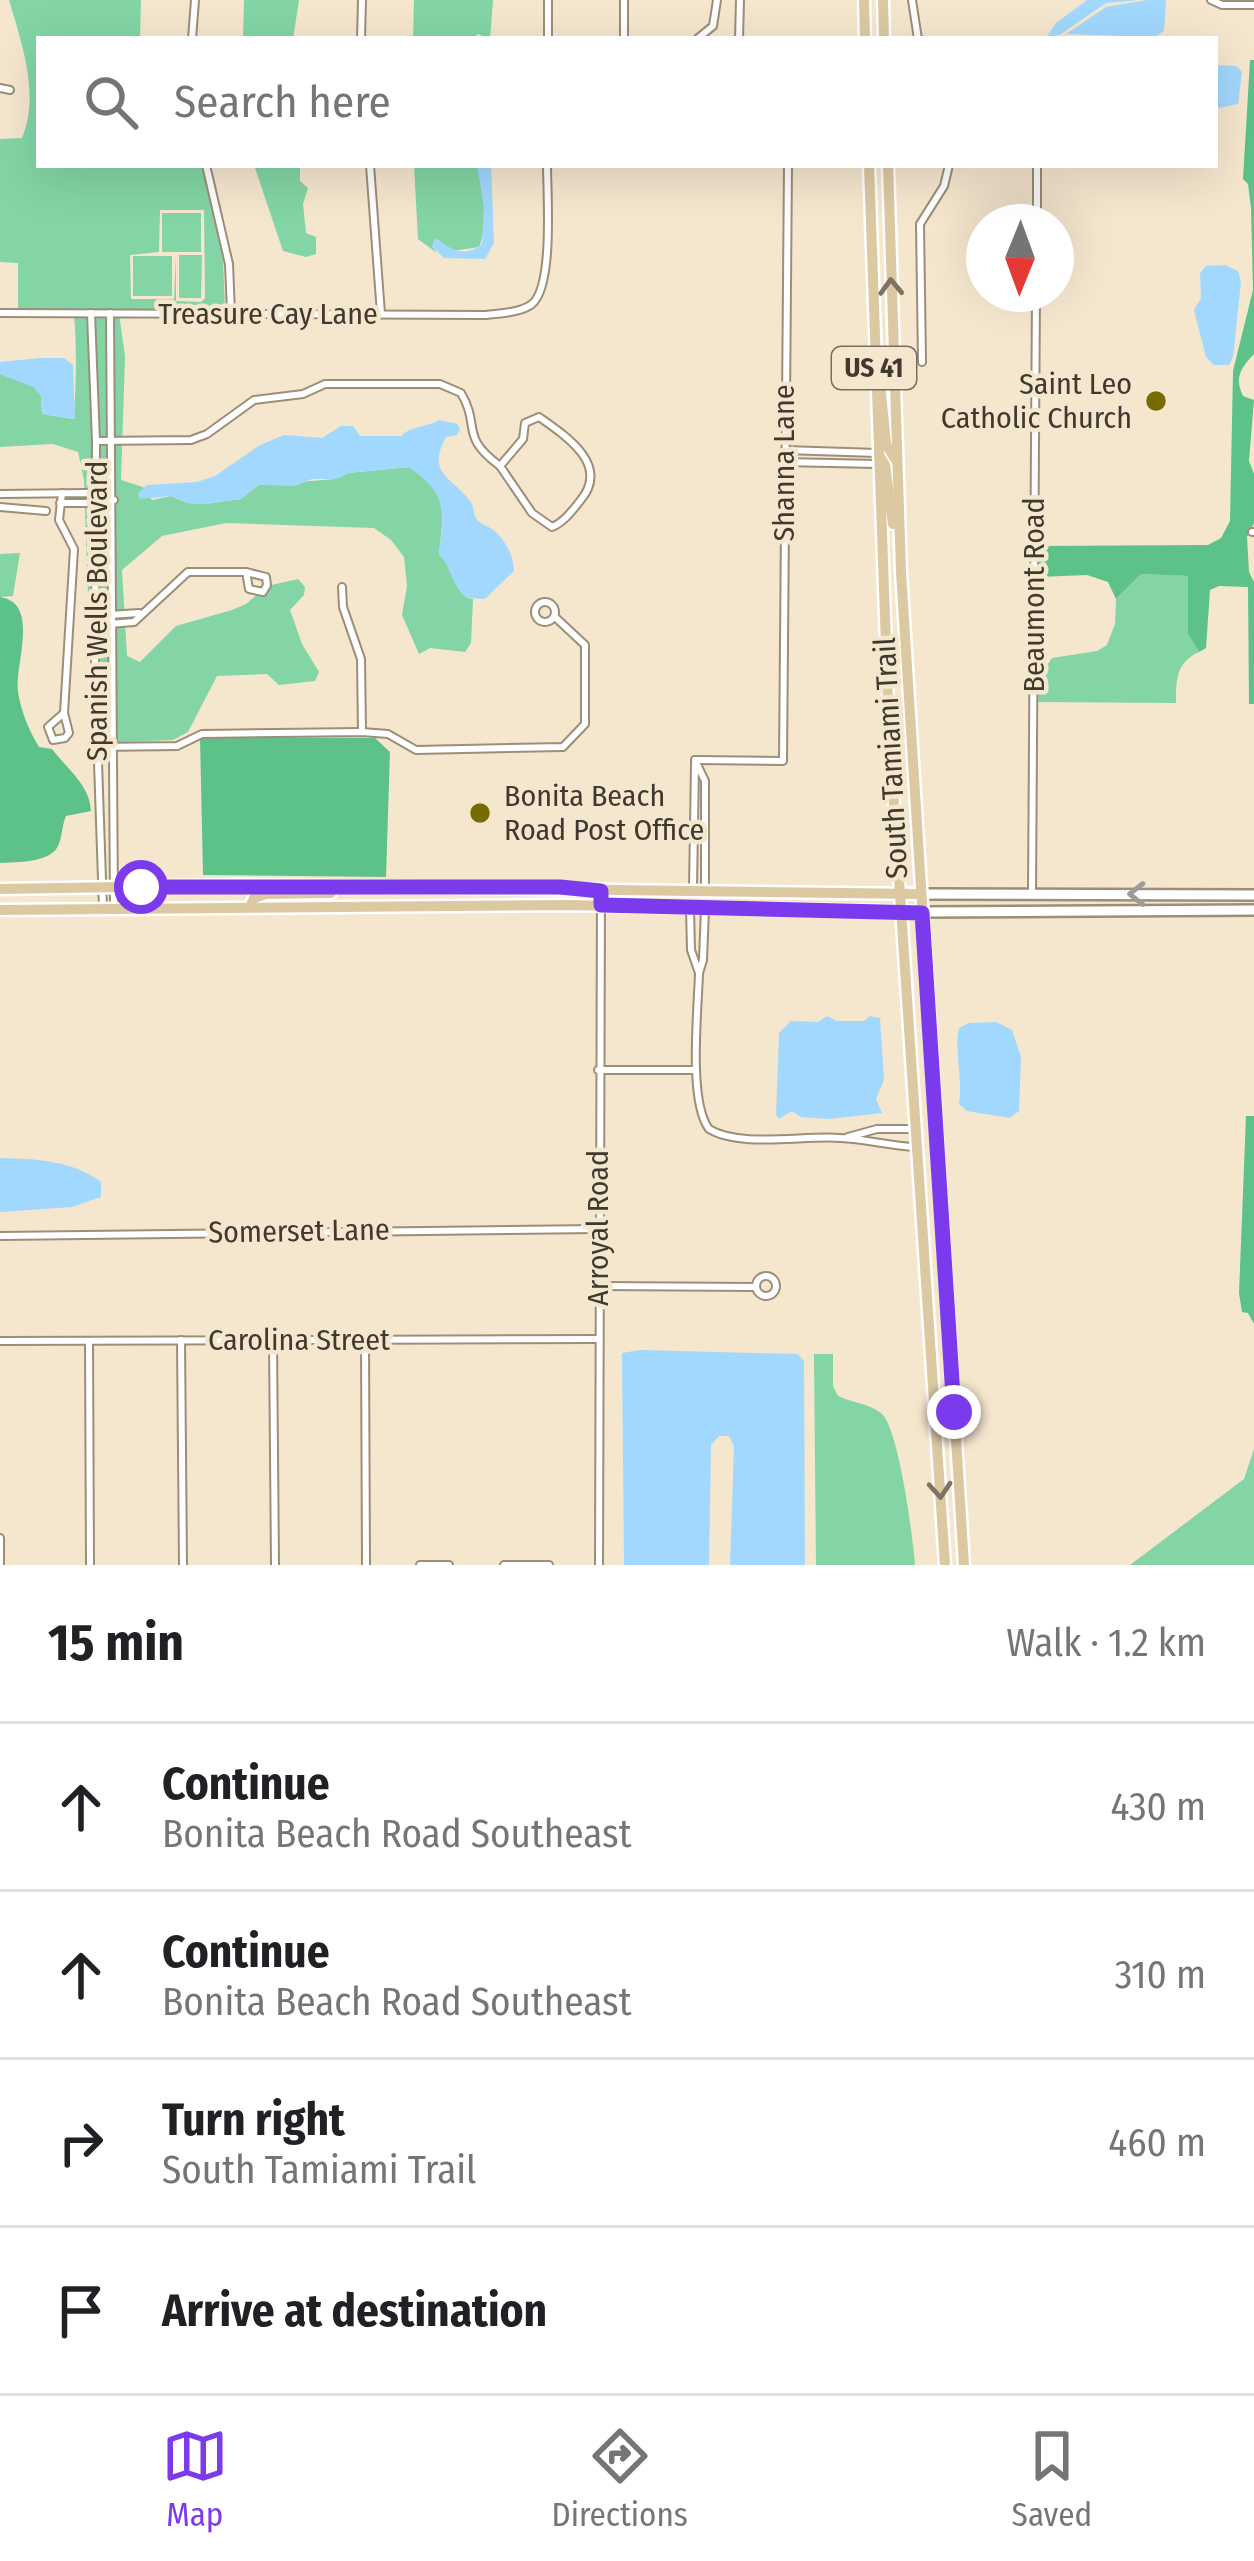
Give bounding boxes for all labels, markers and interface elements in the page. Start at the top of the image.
search box [36,36,1218,168]
icon: search [78,69,144,135]
text: Search here [174,75,391,129]
north arrow [966,204,1074,312]
one-way arrow [878,277,904,296]
street label: Treasure Cay Lane [158,296,378,332]
road number: US 41 [832,347,916,389]
place label: Saint Leo Catholic Church [941,366,1132,436]
street label: Shanna Lane [766,384,802,542]
marker: Saint Leo Catholic Church [1143,388,1169,414]
street label: Spanish Wells Boulevard [79,461,115,761]
street label: Beaumont Road [1016,497,1052,693]
street label: South Tamiami Trail [867,636,915,880]
place label: Bonita Beach Road Post Office [504,778,704,848]
marker: Bonita Beach Road Post Office [467,800,493,826]
route start [114,860,168,914]
one-way arrow [1127,881,1145,907]
street label: Arroyal Road [580,1150,616,1306]
street label: Somerset Lane [208,1211,390,1251]
street label: Carolina Street [208,1322,390,1358]
route end [927,1385,981,1439]
one-way arrow [927,1481,953,1500]
text: 15 min [48,1612,184,1674]
text: Walk · 1.2 km [1006,1620,1206,1666]
text: Continue [162,1757,330,1811]
icon: ahead [48,1774,114,1840]
text: 430 m [1111,1784,1206,1830]
text: Bonita Beach Road Southeast [162,1811,631,1857]
text: Continue [162,1925,330,1979]
icon: ahead [48,1942,114,2008]
text: 310 m [1115,1952,1206,1998]
text: Bonita Beach Road Southeast [162,1979,631,2025]
text: Turn right [162,2093,345,2147]
icon: right [48,2110,114,2176]
text: 460 m [1108,2120,1206,2166]
text: South Tamiami Trail [162,2147,476,2193]
icon: arrive [48,2278,114,2344]
text: Arrive at destination [162,2284,547,2338]
tab: Map [162,2423,228,2535]
tab: Directions [551,2423,688,2535]
tab: Saved [1012,2423,1092,2535]

